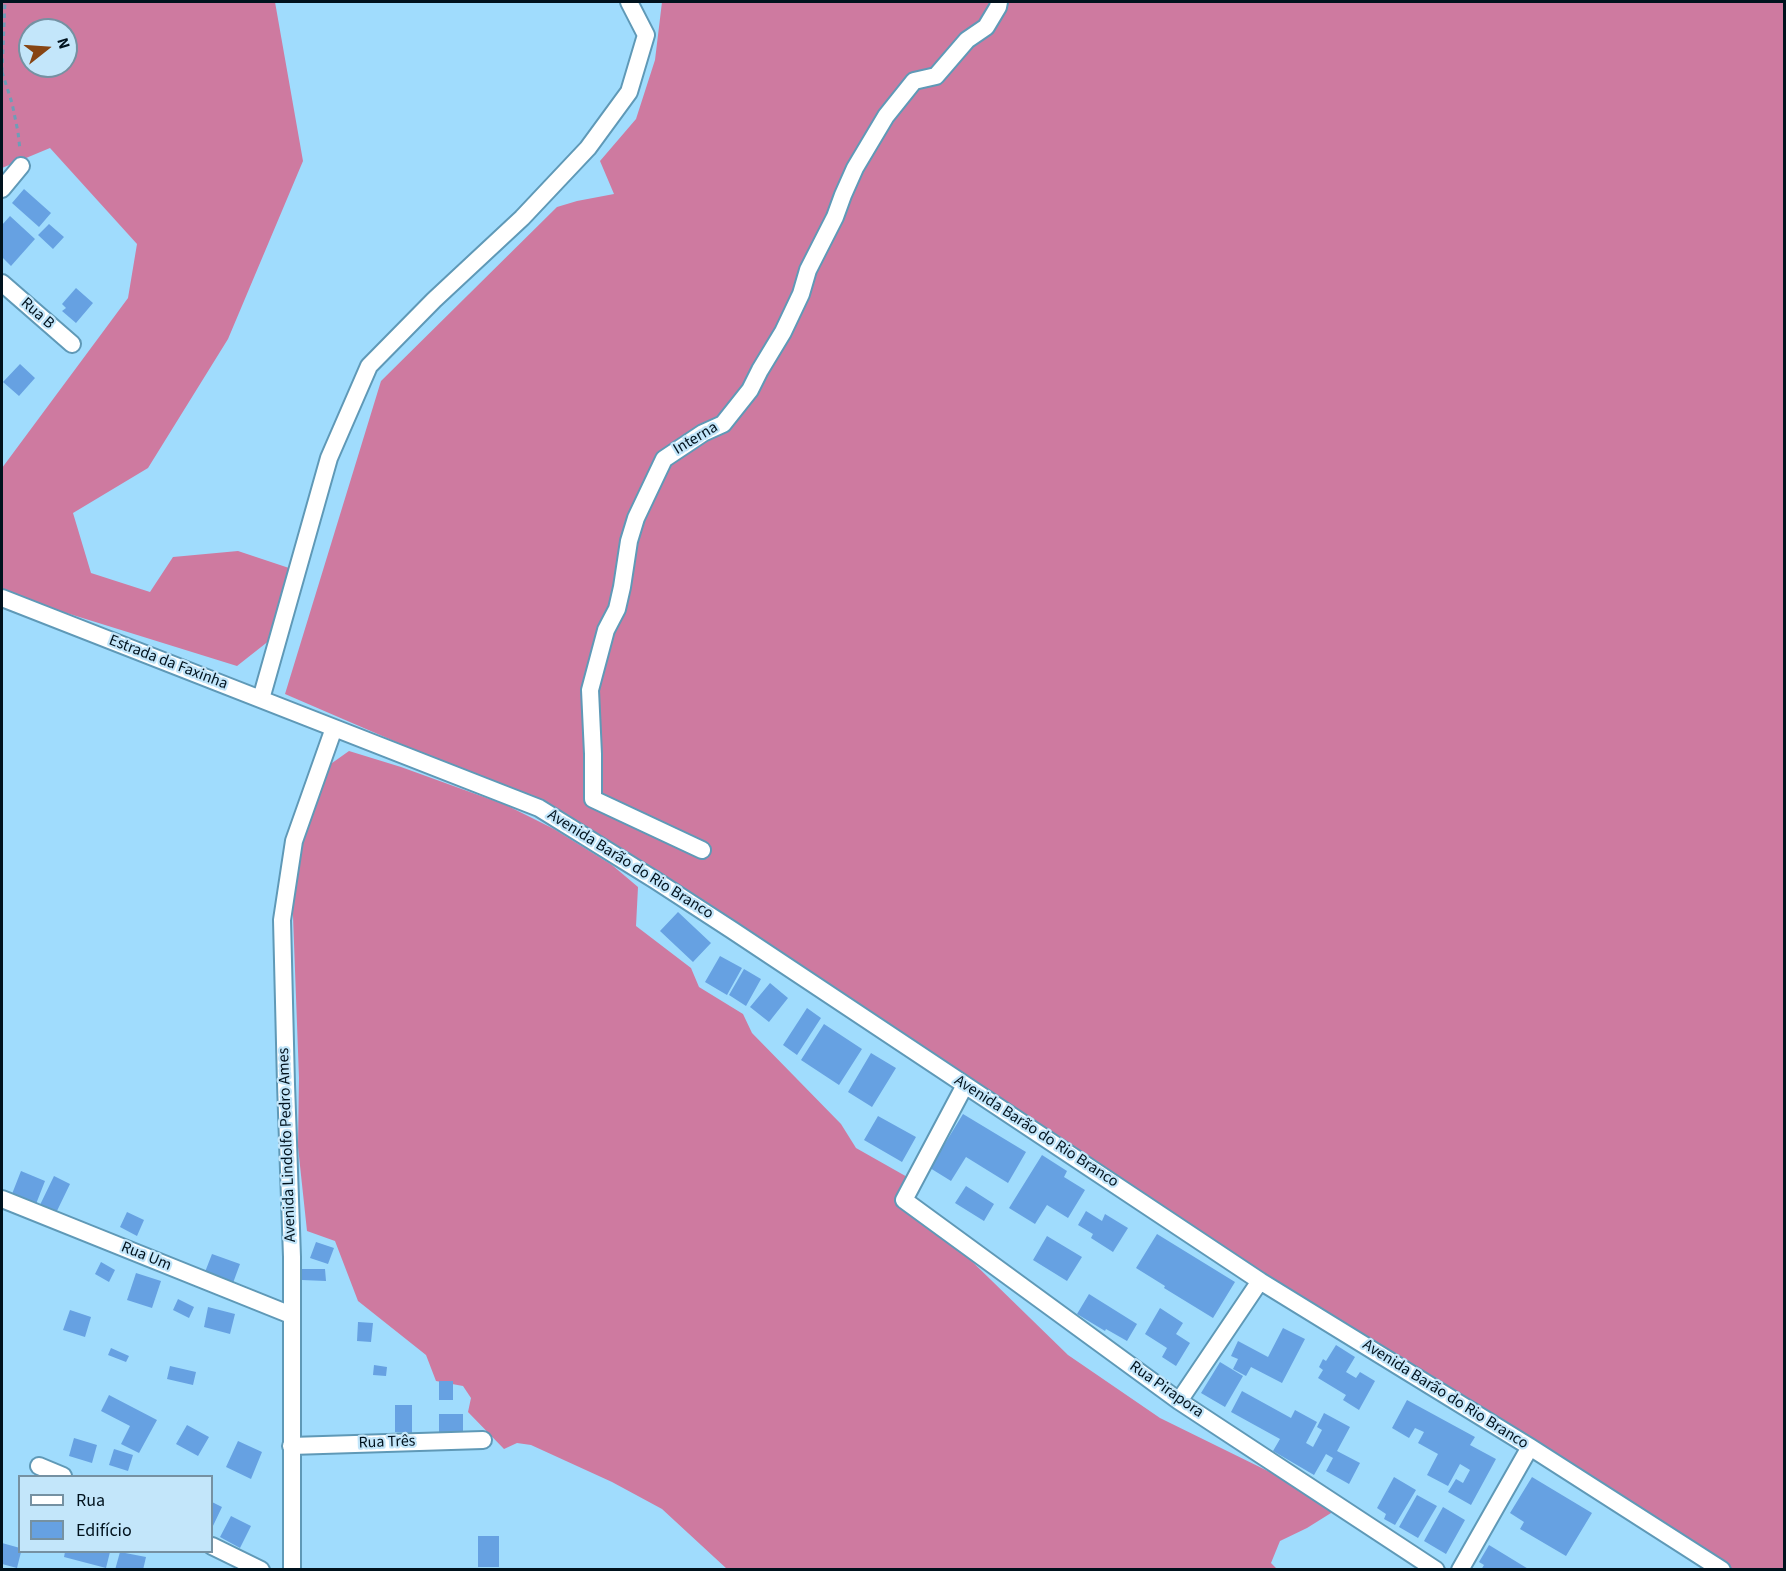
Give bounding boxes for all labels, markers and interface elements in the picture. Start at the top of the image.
north arrow [18,18,78,78]
text: N [51,35,75,52]
street label: Rua B [16,294,58,334]
street label: Interna [670,418,722,460]
street label: Estrada da Faxinha [106,632,230,694]
street label: Avenida Barão do Rio Branco [543,806,717,924]
street label: Avenida Lindolfo Pedro Ames [275,1047,301,1243]
street label: Avenida Barão do Rio Branco [950,1072,1122,1192]
street label: Rua Um [118,1238,174,1276]
street label: Avenida Barão do Rio Branco [1358,1336,1532,1454]
street label: Rua Pirapora [1125,1357,1207,1423]
street label: Rua Três [358,1432,416,1454]
legend [18,1475,213,1553]
text: Rua [76,1488,105,1513]
text: Edifício [76,1518,132,1543]

